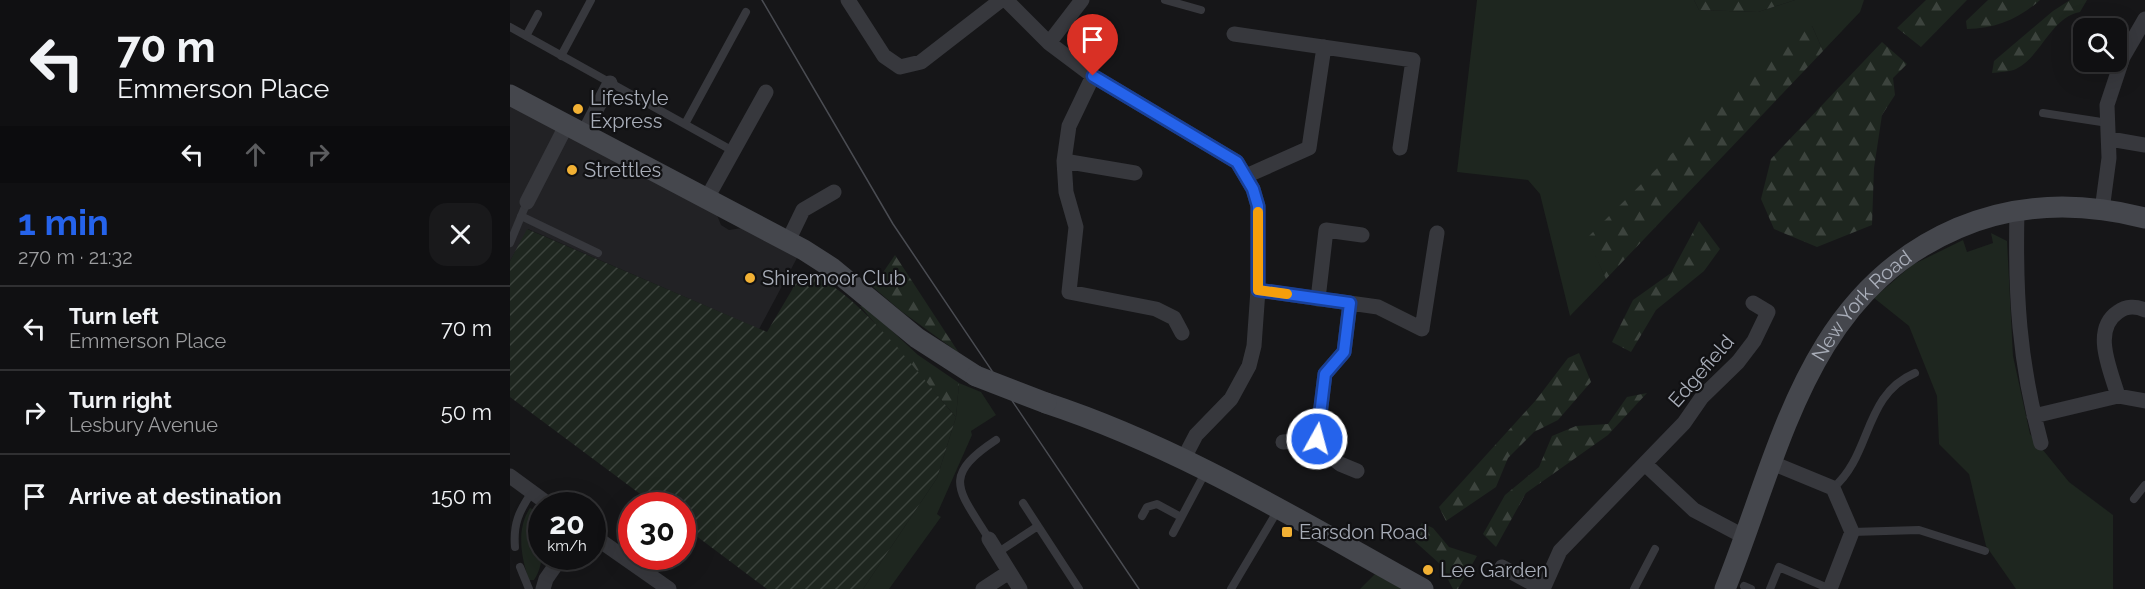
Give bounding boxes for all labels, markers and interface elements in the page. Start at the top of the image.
pin [1067,14,1118,76]
map controls [2073,18,2127,72]
button: search [2073,18,2127,72]
text: 70 m [117,23,216,72]
icon: arrive [1076,23,1109,56]
icon: left [18,24,96,102]
text: Emmerson Place [117,73,329,104]
place label: Lifestyle Express [590,86,669,133]
marker: Lifestyle Express [571,102,585,116]
icon: left [176,138,209,171]
icon: ahead [239,138,272,171]
icon: right [302,138,335,171]
place label: Strettles [584,158,661,182]
marker: Strettles [565,163,579,177]
text: 1 min [18,201,109,243]
button: close [429,203,492,266]
text: 270 m · 21:32 [18,245,133,269]
street label: New York Road [1806,245,1916,365]
place label: Shiremoor Club [762,266,906,290]
marker: Shiremoor Club [743,271,757,285]
text: Turn left [69,303,159,329]
icon: left [18,312,51,345]
text: 70 m [441,315,492,341]
text: Emmerson Place [69,329,226,353]
street label: Edgefield [1663,330,1739,412]
text: Turn right [69,387,172,413]
icon: right [18,396,51,429]
text: 50 m [441,399,492,425]
position arrow [1285,407,1349,471]
text: Lesbury Avenue [69,413,218,437]
icon: arrive [18,480,51,513]
text: Arrive at destination [69,483,282,509]
text: 150 m [431,483,492,509]
speed limit sign: 30 [618,492,696,570]
text: 20 [549,506,585,541]
place label: Earsdon Road [1299,520,1428,544]
marker: Earsdon Road [1280,525,1294,539]
text: km/h [547,537,587,555]
place label: Lee Garden [1440,558,1548,582]
marker: Lee Garden [1421,563,1435,577]

